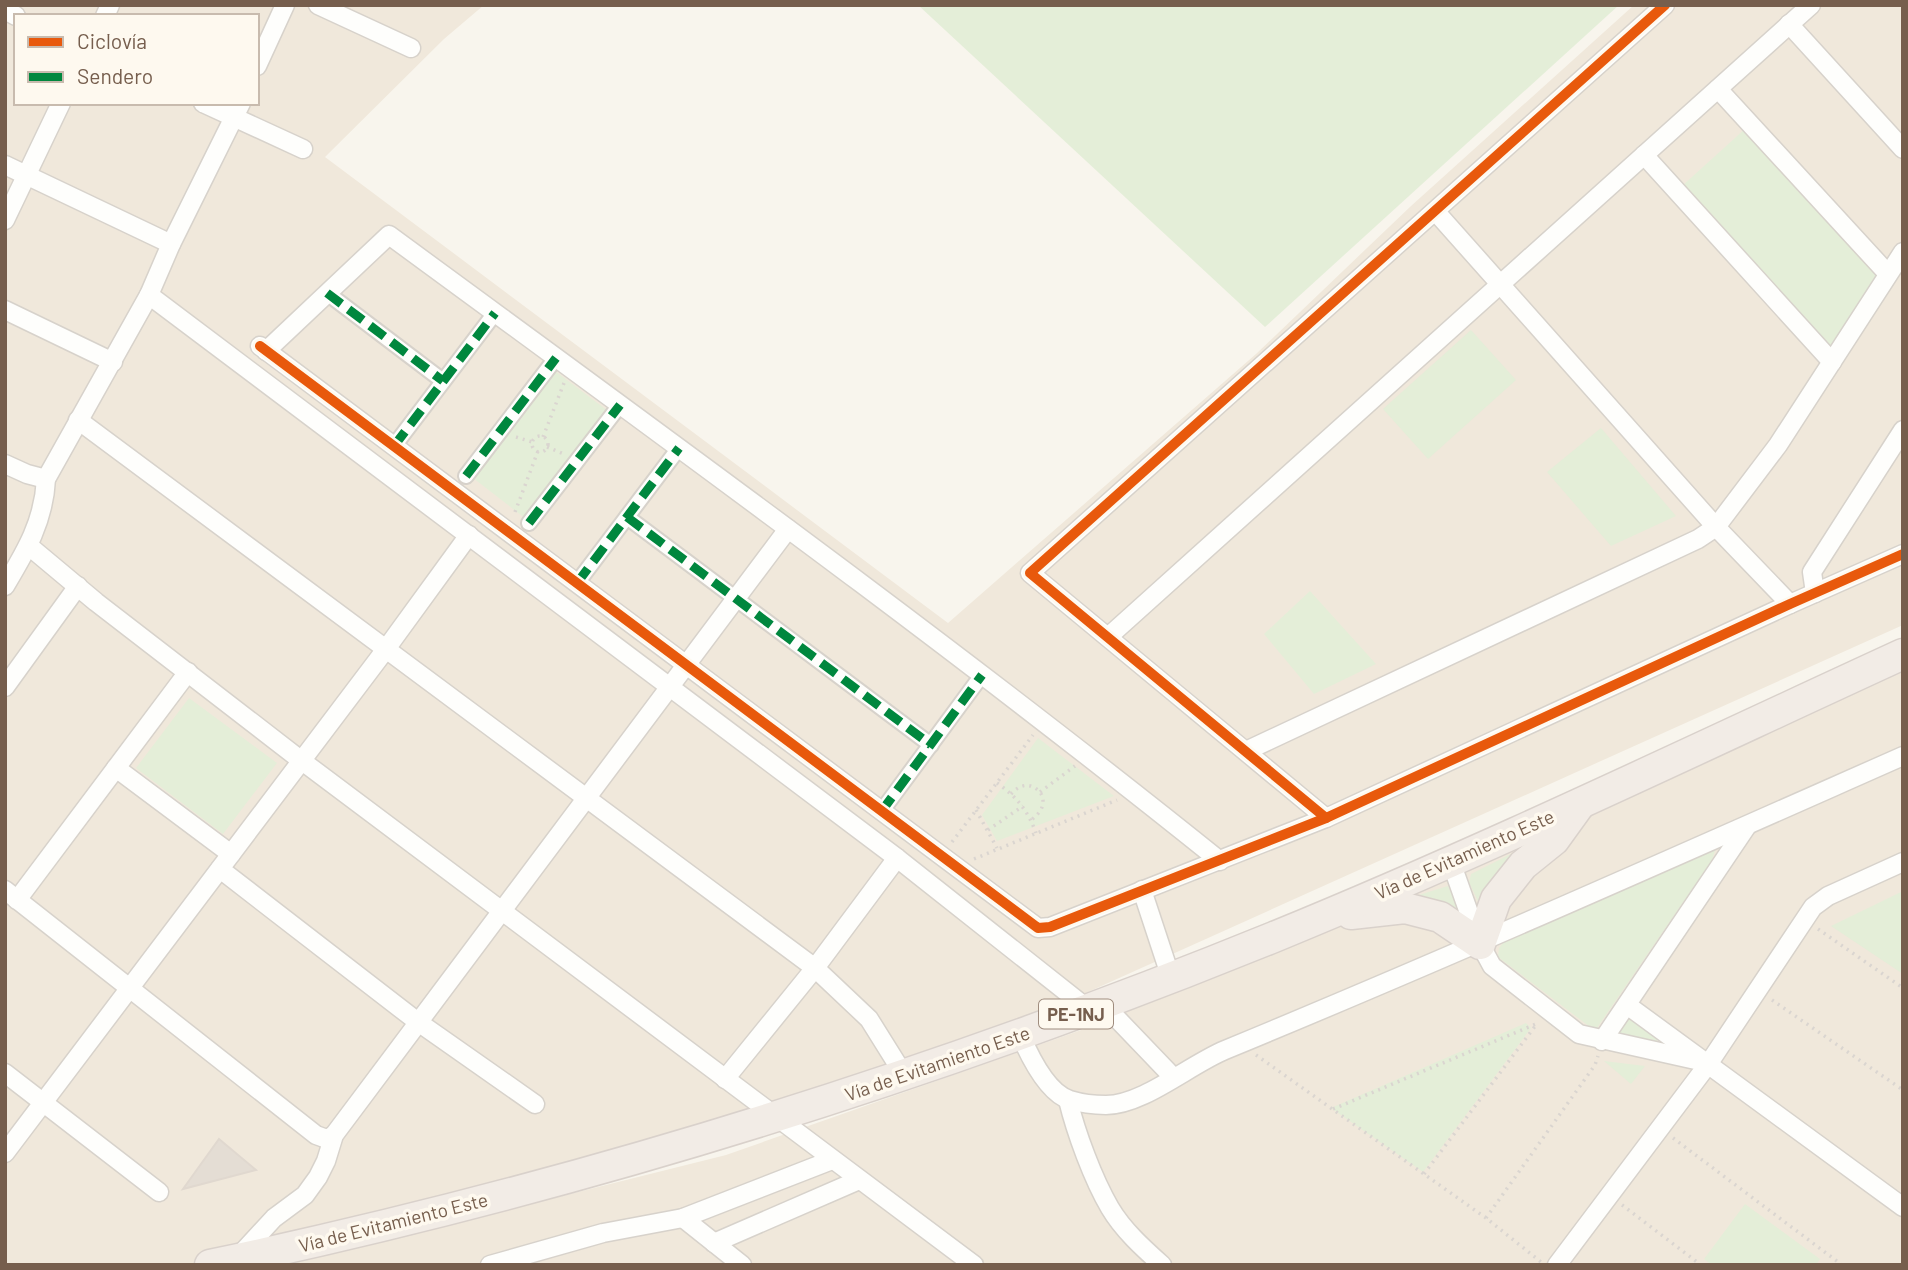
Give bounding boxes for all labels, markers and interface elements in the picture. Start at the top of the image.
legend [14,14,259,105]
text: Ciclovía [77,28,147,53]
text: Sendero [77,63,153,88]
street label: Vía de Evitamiento Este [1371,804,1557,904]
road number: PE-1NJ [1039,1000,1113,1028]
street label: Vía de Evitamiento Este [841,1021,1033,1105]
street label: Vía de Evitamiento Este [296,1187,490,1257]

